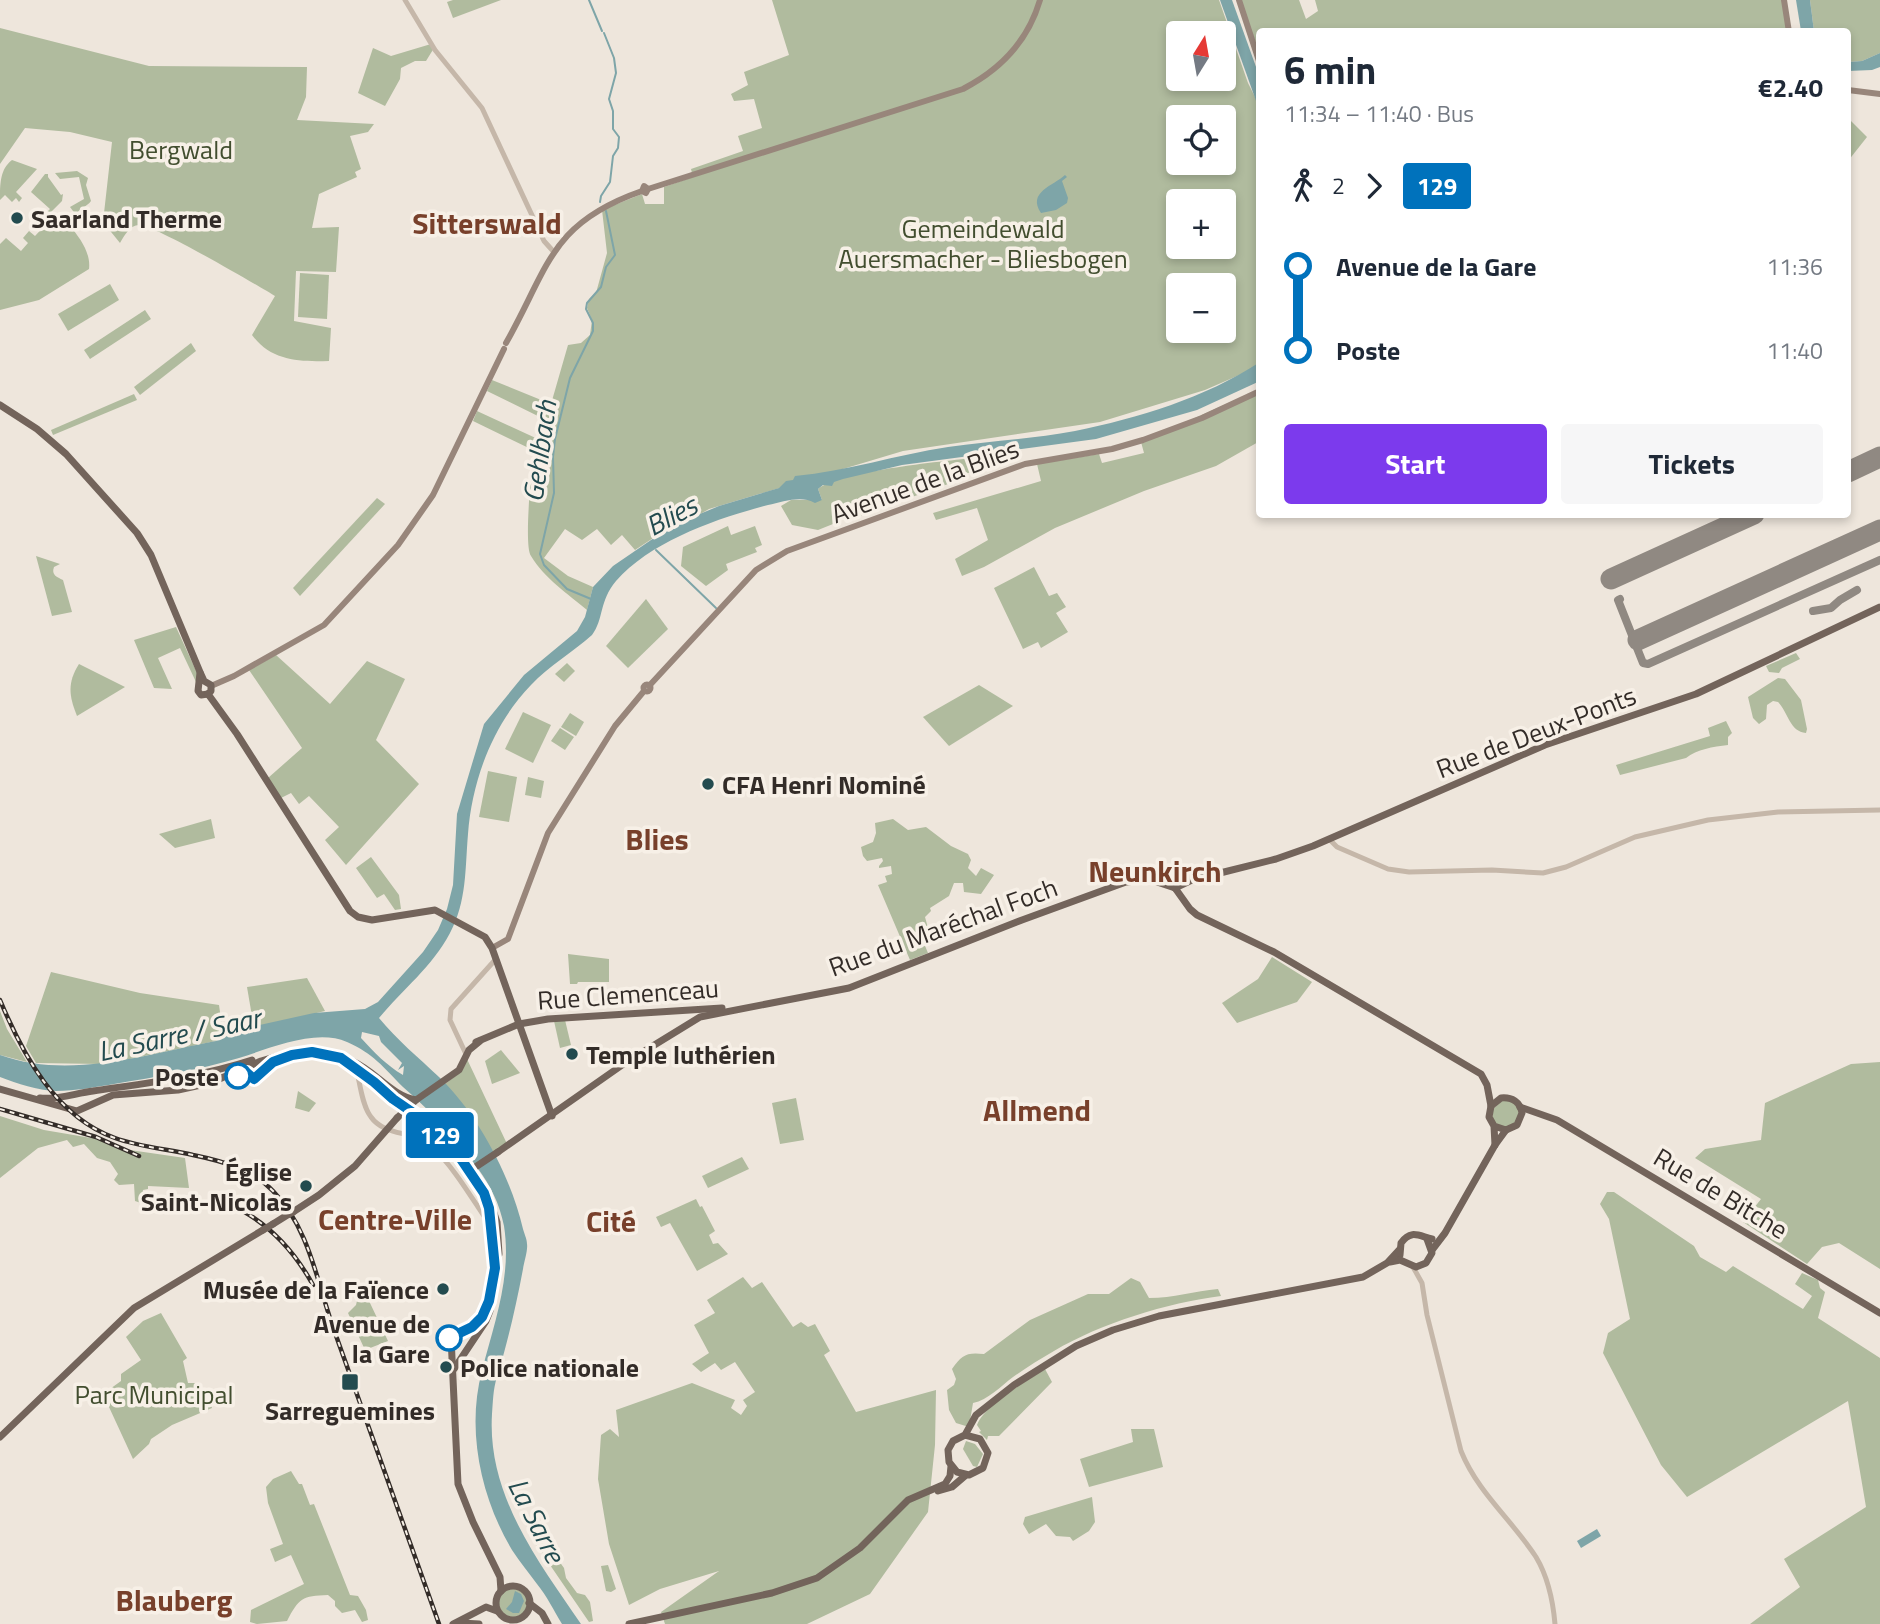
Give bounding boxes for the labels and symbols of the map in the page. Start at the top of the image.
north arrow [1166,21,1236,91]
park label: Bergwald [129,130,233,169]
place label: Saarland Therme [31,199,222,238]
district label: Sitterswald [412,200,562,246]
park label: Gemeindewald Auersmacher - Bliesbogen [838,209,1128,278]
marker: Saarland Therme [9,210,25,226]
water label: Gehlbach [511,396,568,505]
street label: Avenue de la Blies [826,429,1024,533]
water label: Blies [638,483,706,546]
street label: Rue de Deux-Ponts [1430,676,1642,788]
place label: CFA Henri Nominé [722,765,926,804]
marker: CFA Henri Nominé [700,776,716,792]
district label: Blies [625,816,689,862]
district label: Neunkirch [1088,848,1222,894]
street label: Rue du Maréchal Foch [823,867,1063,987]
street label: Rue Clemenceau [536,968,720,1020]
water label: La Sarre / Saar [94,995,267,1072]
place label: Temple luthérien [586,1035,776,1074]
marker: Temple luthérien [564,1046,580,1062]
place label: Poste [155,1057,219,1096]
marker: Poste [225,1063,251,1089]
district label: Allmend [983,1087,1091,1133]
line badge: 129 [400,1112,480,1158]
street label: Rue de Bitche [1646,1138,1796,1248]
place label: Église Saint-Nicolas [141,1152,292,1221]
marker: Église Saint-Nicolas [298,1178,314,1194]
district label: Centre-Ville [318,1196,472,1242]
district label: Cité [586,1198,636,1244]
place label: Musée de la Faïence [203,1270,429,1309]
marker: Musée de la Faïence [435,1281,451,1297]
place label: Avenue de la Gare [313,1304,430,1373]
marker: Avenue de la Gare [436,1325,462,1351]
place label: Police nationale [460,1348,639,1387]
marker: Police nationale [438,1359,454,1375]
marker: Sarreguemines [340,1372,360,1392]
park label: Parc Municipal [74,1375,234,1414]
place label: Sarreguemines [265,1391,435,1430]
water label: La Sarre [497,1470,578,1572]
district label: Blauberg [115,1577,233,1623]

